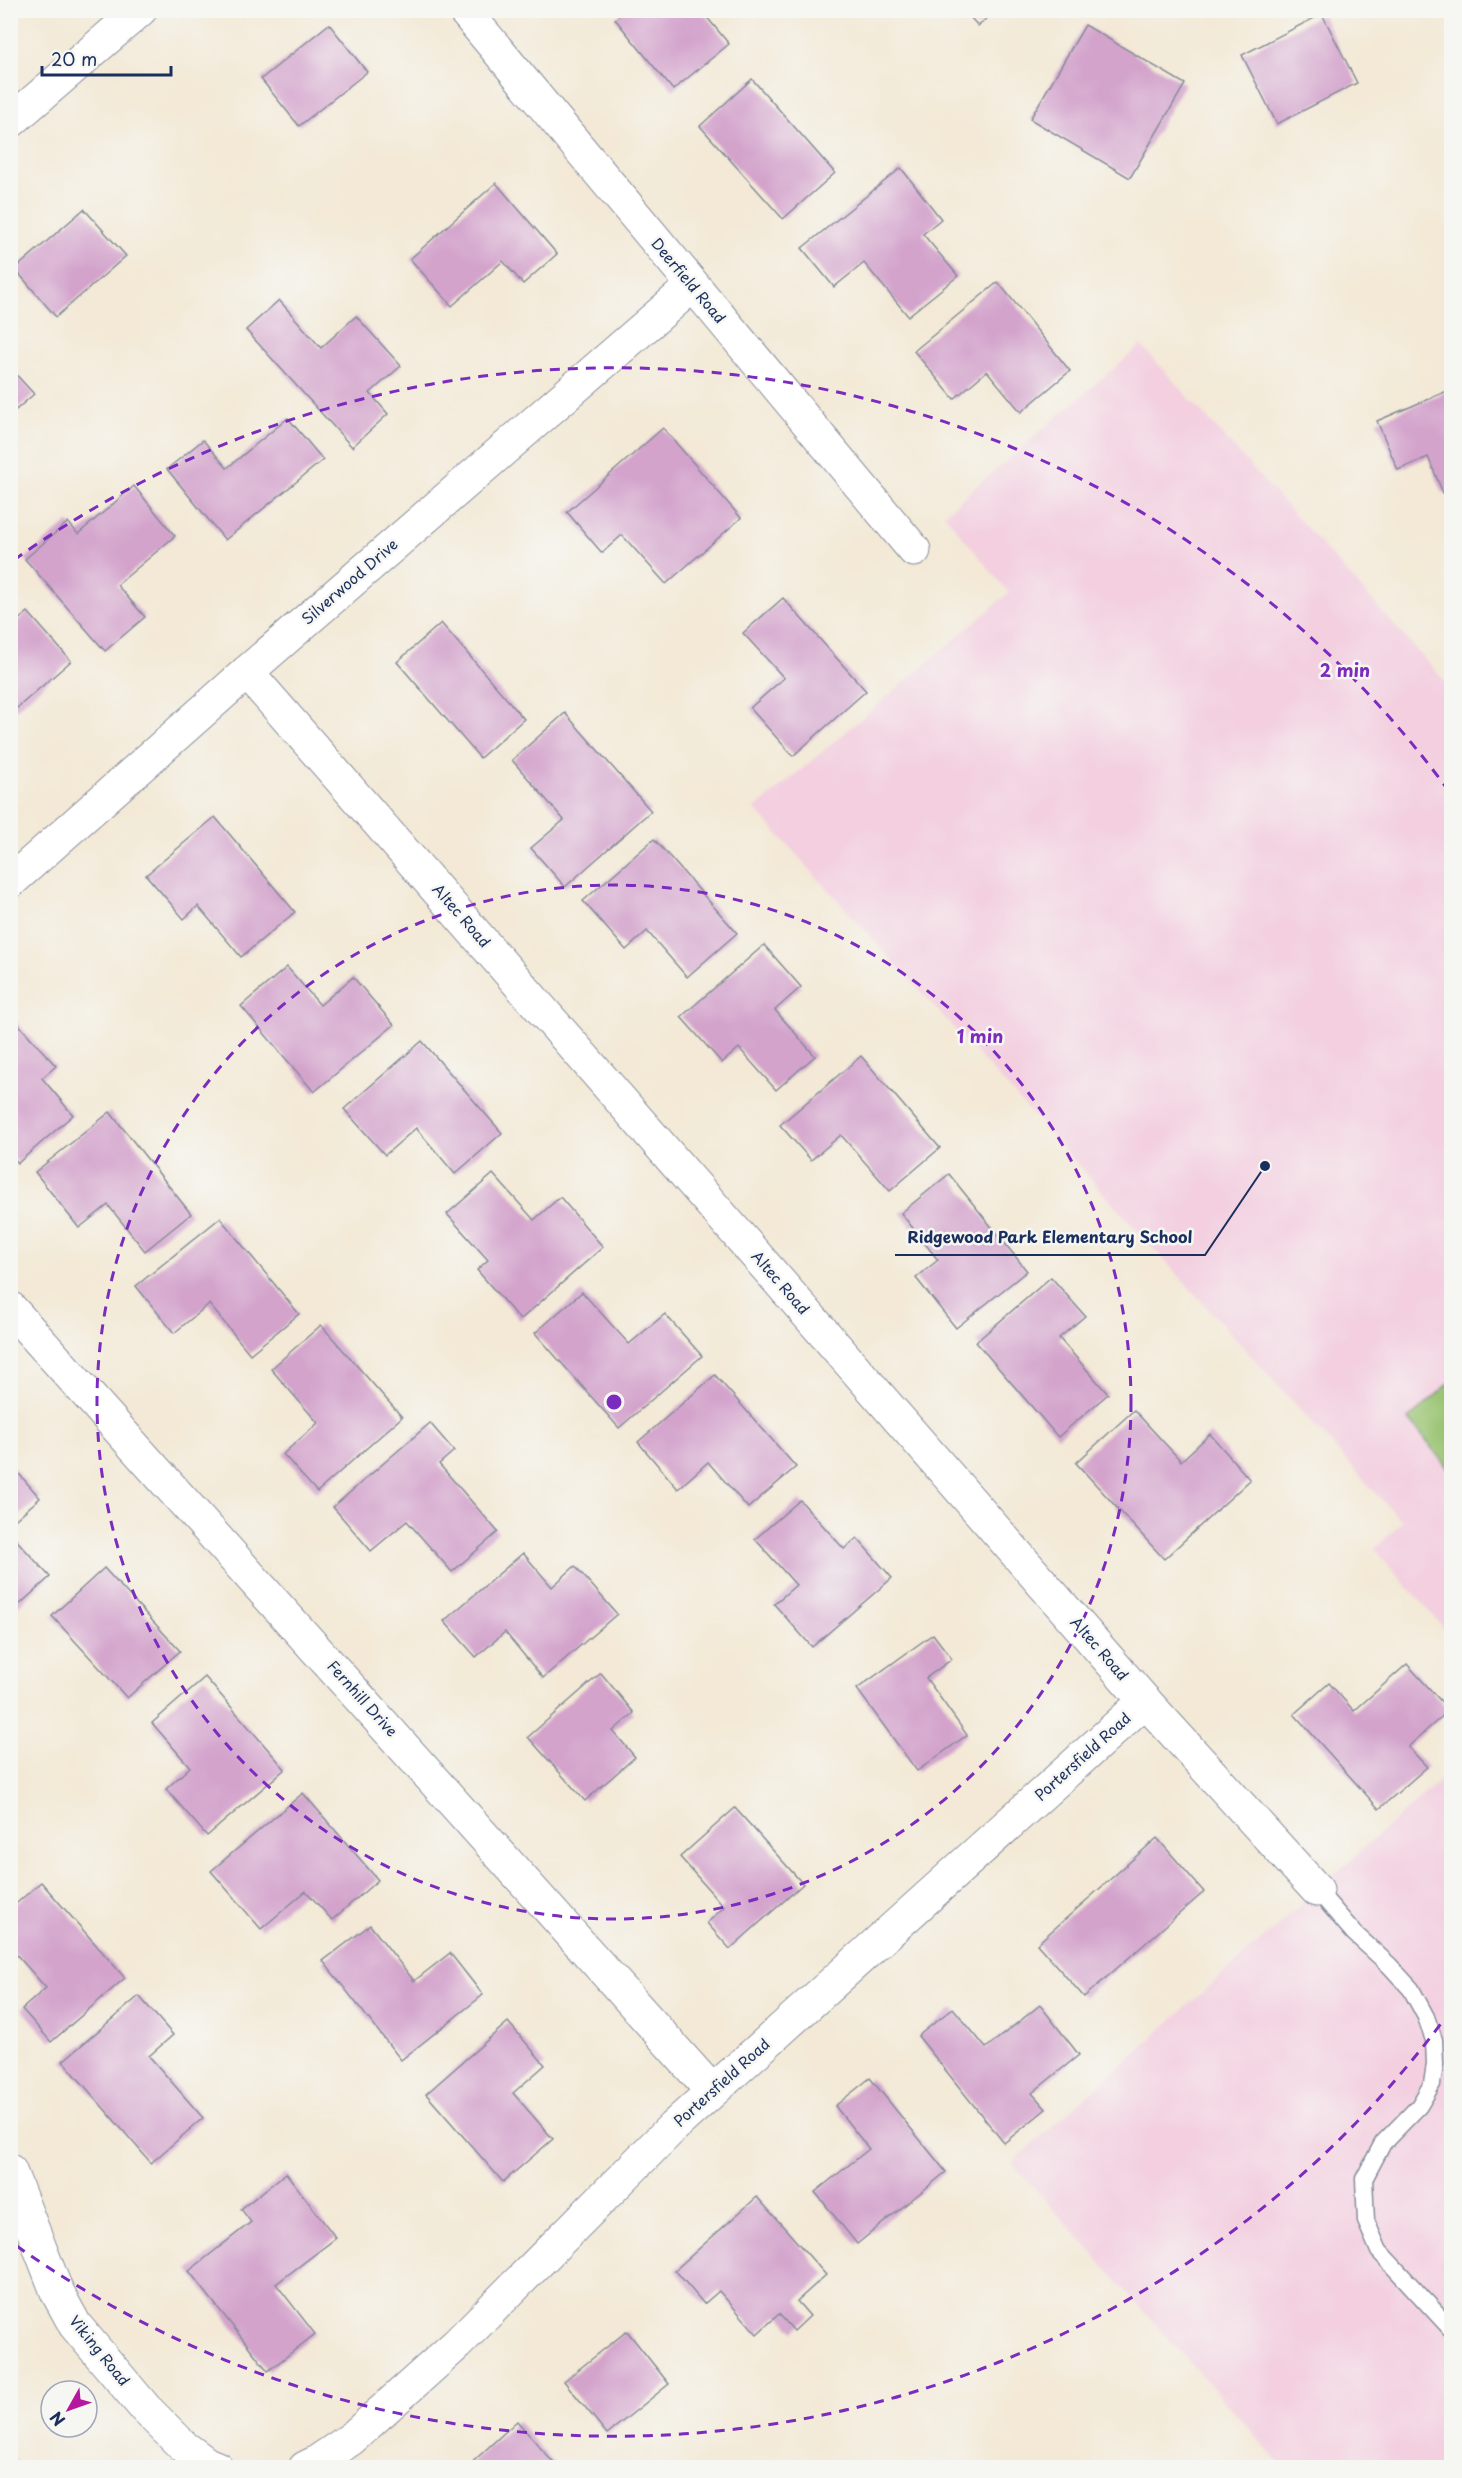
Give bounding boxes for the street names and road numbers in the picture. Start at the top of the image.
street label: Deerfield Road [646,232,732,328]
street label: Silverwood Drive [296,532,402,629]
street label: Altec Road [428,878,497,952]
street label: Altec Road [747,1245,816,1319]
street label: Altec Road [1066,1611,1135,1685]
street label: Fernhill Drive [322,1655,404,1741]
street label: Portersfield Road [1029,1706,1135,1805]
street label: Portersfield Road [668,2032,774,2131]
street label: Viking Road [64,2310,136,2391]

